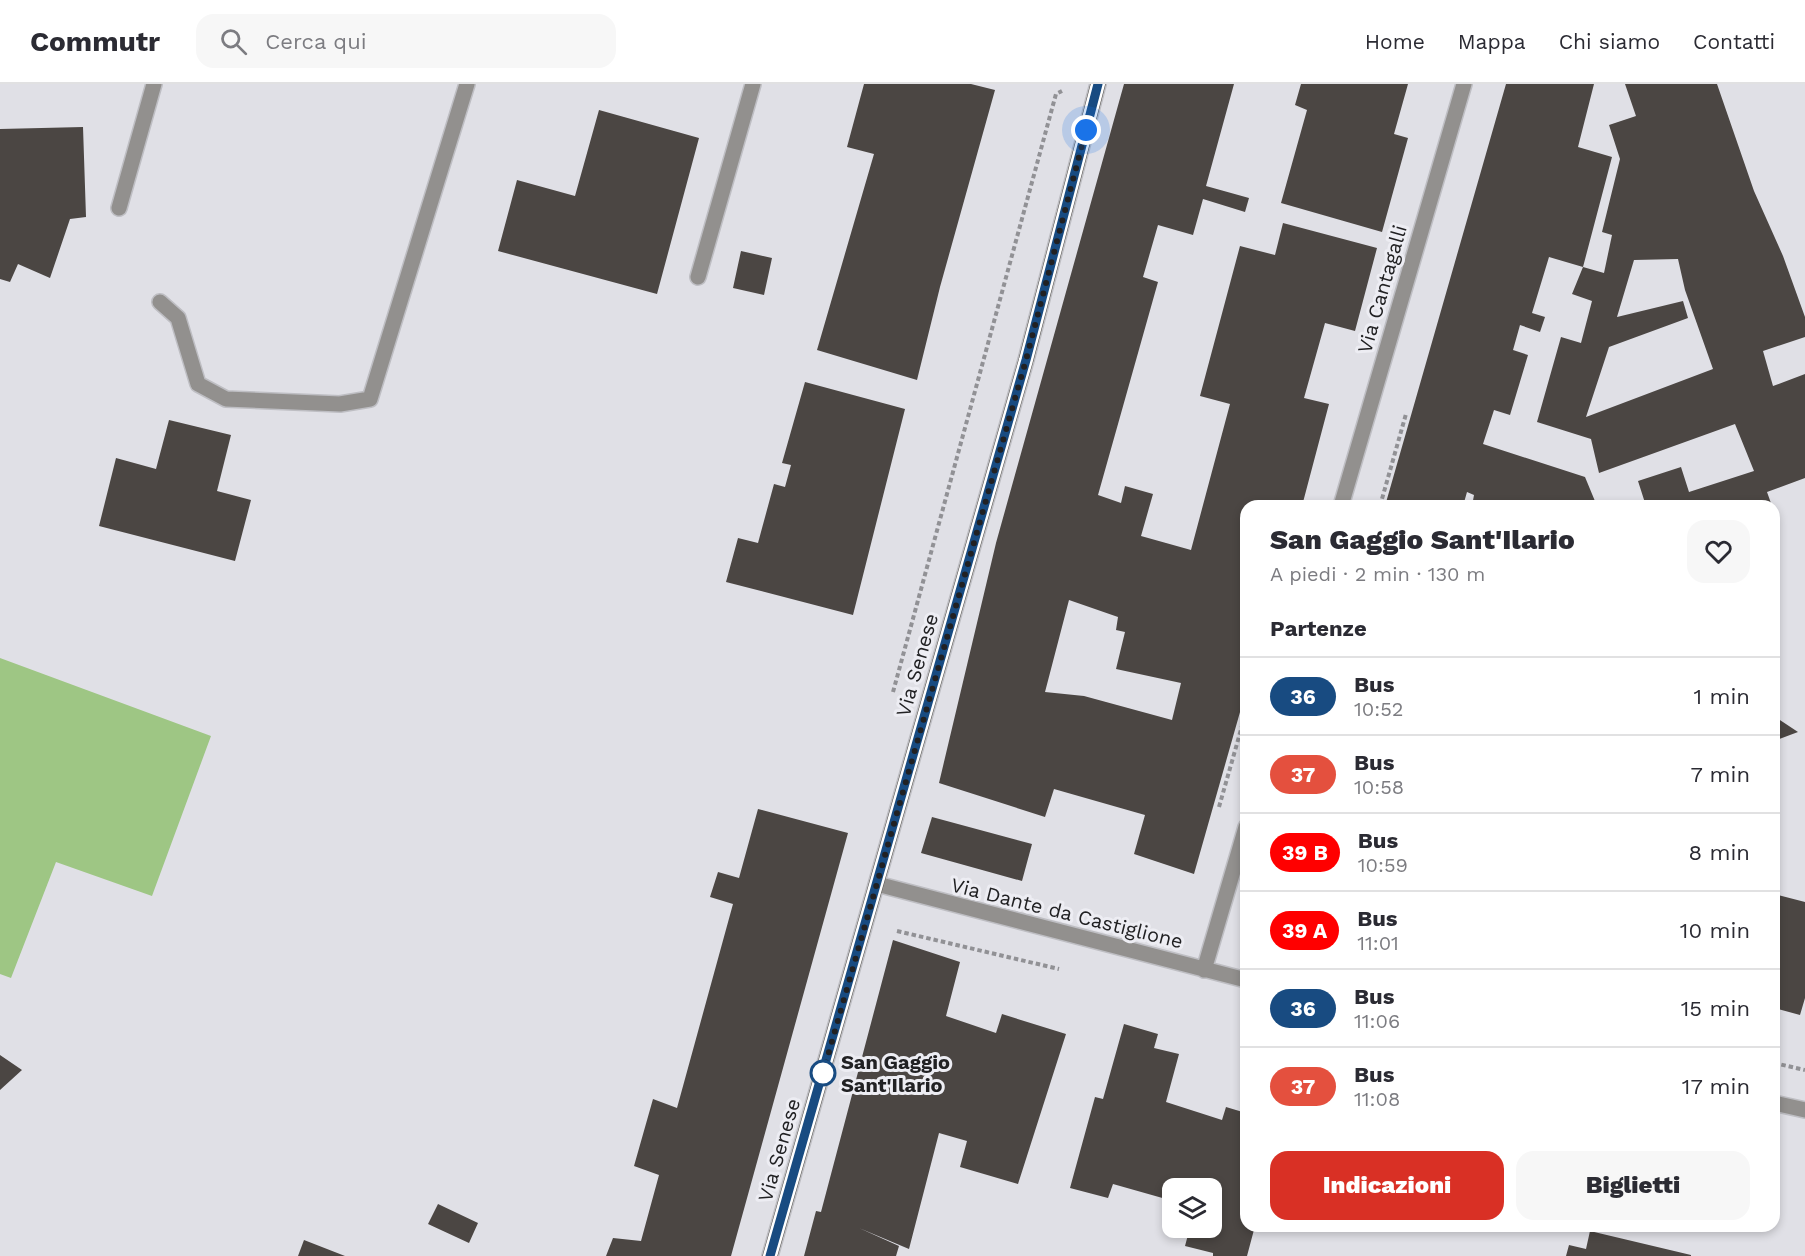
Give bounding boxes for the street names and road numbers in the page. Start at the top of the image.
street label: Via Cantagalli [1352,222,1412,356]
street label: Via Senese [891,611,943,719]
street label: Via Dante da Castiglione [949,873,1185,953]
street label: Via Senese [753,1096,805,1204]

